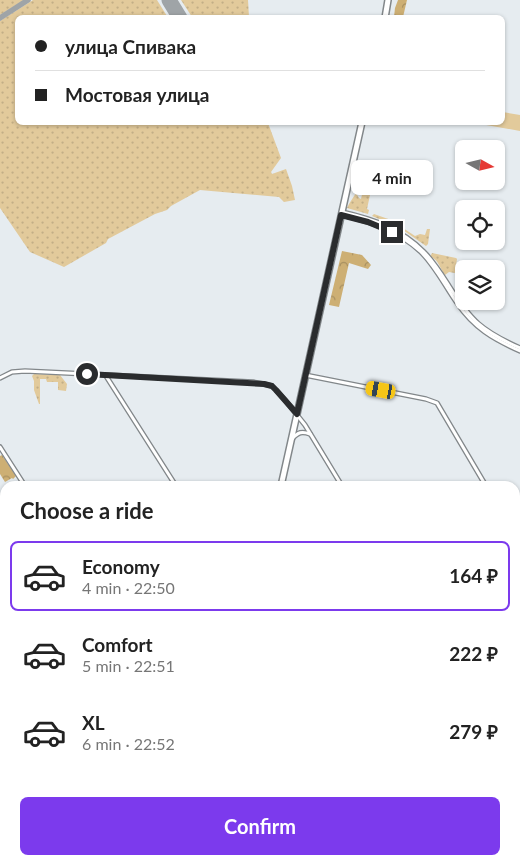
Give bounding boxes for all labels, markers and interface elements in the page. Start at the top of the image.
text: улица Спивака [65,35,196,58]
text: Мостовая улица [65,83,210,106]
north arrow [455,140,505,190]
map controls [455,140,505,310]
callout: 4 min [351,160,433,194]
text: 4 min [372,168,412,187]
button: locate [455,200,505,250]
route end [381,221,403,243]
button: layers [455,260,505,310]
route start [76,363,98,385]
car [364,380,397,400]
text: Choose a ride [20,497,154,524]
icon: car [22,554,67,599]
text: Economy [82,555,160,578]
text: 164 ₽ [449,564,498,587]
text: 4 min · 22:50 [82,578,175,597]
icon: car [22,632,67,677]
text: Comfort [82,633,153,656]
text: 222 ₽ [449,642,498,665]
text: 5 min · 22:51 [82,656,175,675]
icon: car [22,710,67,755]
text: XL [82,711,105,734]
text: 279 ₽ [449,720,498,743]
text: 6 min · 22:52 [82,734,175,753]
button: Confirm [20,797,500,855]

